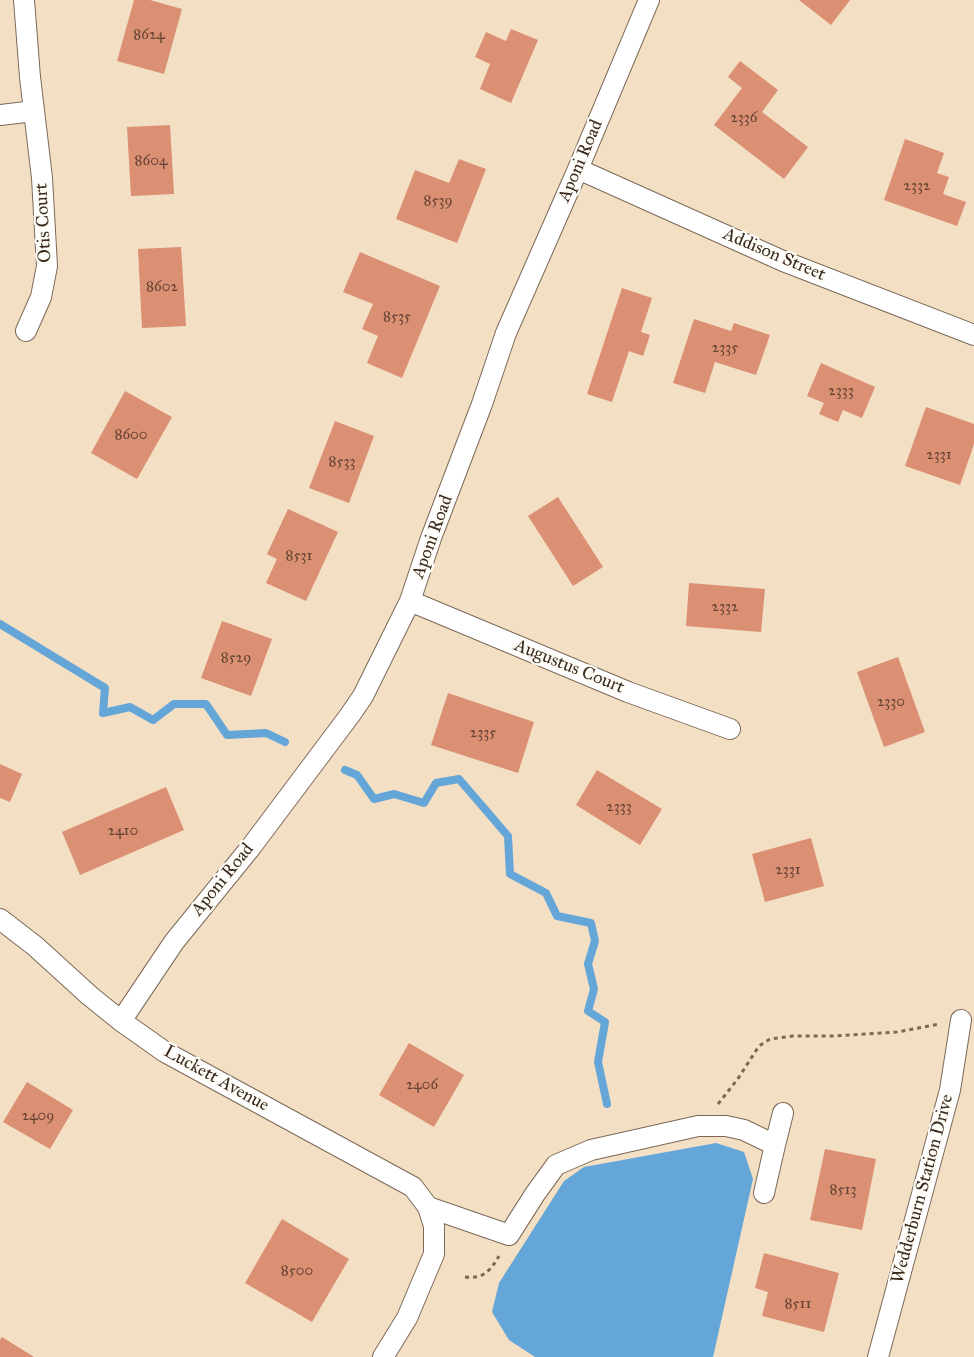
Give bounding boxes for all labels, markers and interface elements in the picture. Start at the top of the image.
house number: 8624 [133,26,165,44]
house number: 2336 [730,109,758,127]
street label: Aponi Road [554,117,608,205]
house number: 8604 [135,152,167,170]
house number: 2332 [904,177,930,195]
street label: Otis Court [31,183,57,263]
house number: 8539 [423,192,453,210]
street label: Addison Street [720,224,828,286]
house number: 8602 [146,278,178,296]
house number: 8535 [383,308,411,326]
house number: 2335 [712,339,738,357]
house number: 2333 [828,382,854,400]
house number: 8600 [114,426,148,444]
house number: 2331 [926,446,952,464]
house number: 8533 [329,453,355,471]
street label: Aponi Road [408,492,458,582]
house number: 8531 [286,547,312,565]
house number: 2332 [712,598,738,616]
street label: Augustus Court [511,635,627,699]
house number: 8529 [221,649,251,667]
house number: 2330 [877,693,905,711]
house number: 2335 [470,724,496,742]
house number: 2333 [606,798,632,816]
house number: 2410 [108,822,138,840]
street label: Aponi Road [187,839,259,921]
house number: 2331 [775,861,801,879]
street label: Luckett Avenue [160,1041,272,1117]
house number: 2406 [406,1076,438,1094]
street label: Wedderburn Station Drive [887,1092,959,1286]
house number: 2409 [22,1107,54,1125]
house number: 8513 [830,1181,856,1199]
house number: 8500 [281,1262,313,1280]
house number: 8511 [785,1295,811,1313]

